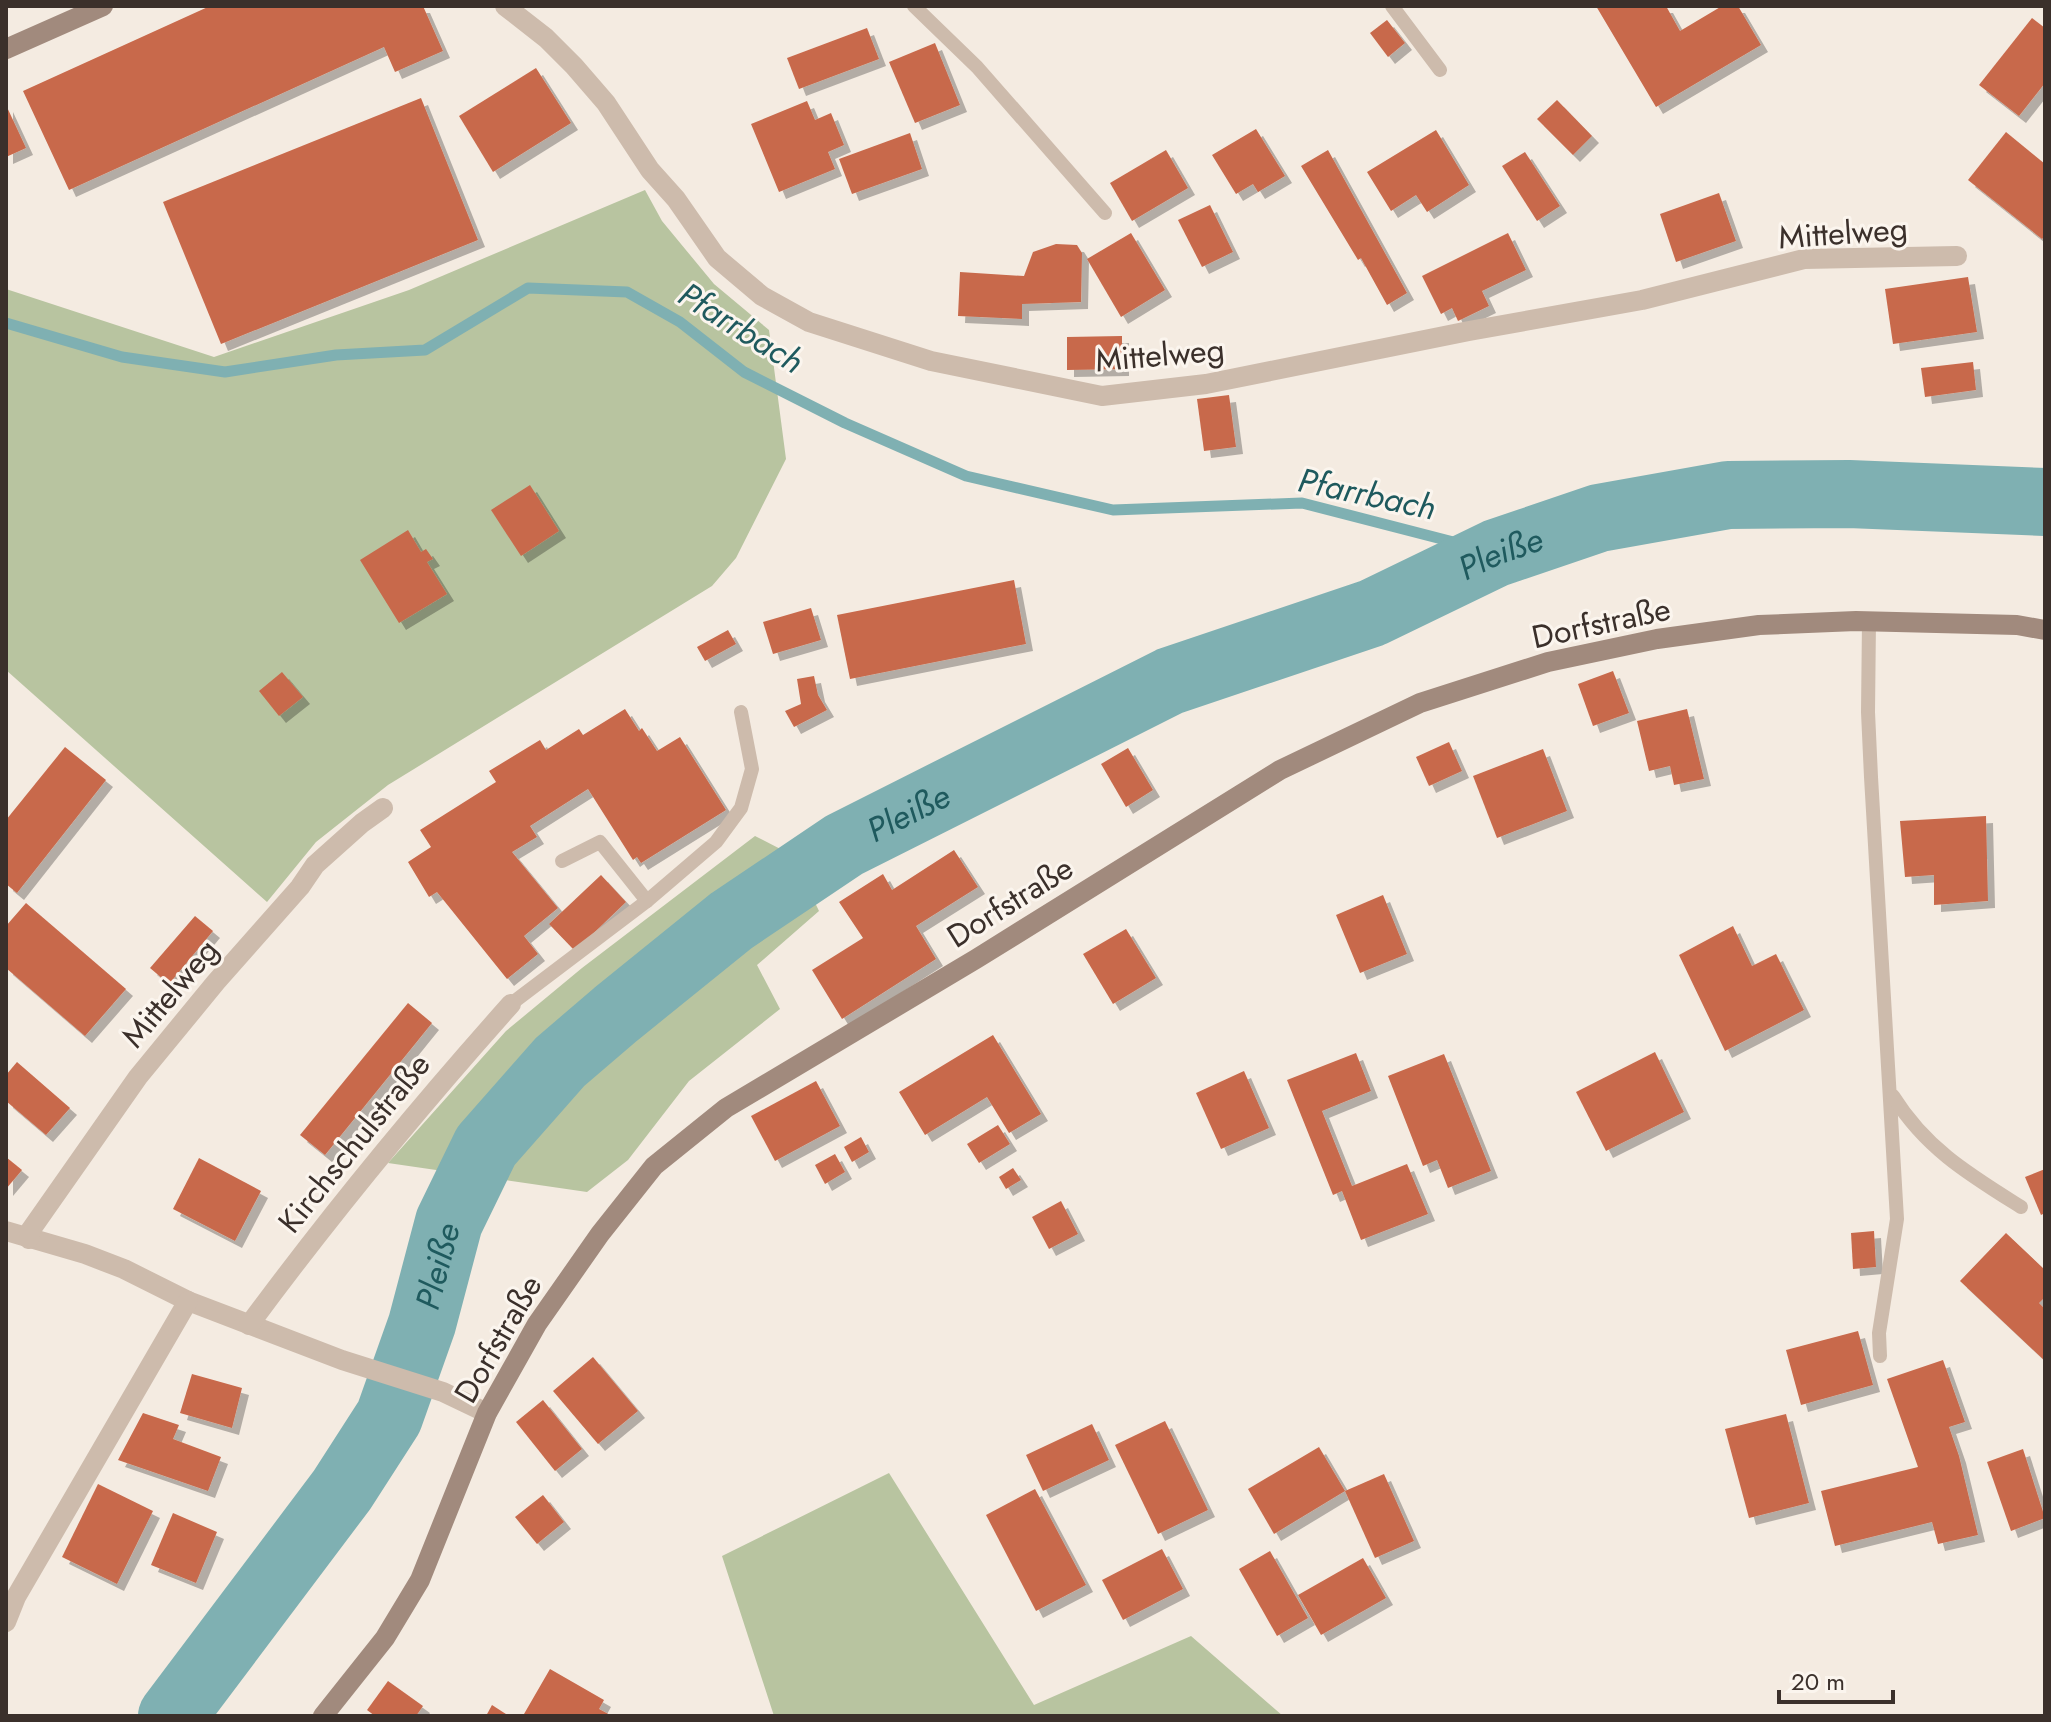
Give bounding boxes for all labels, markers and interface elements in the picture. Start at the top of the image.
street label: Mittelweg [1777,206,1909,260]
water label: Pfarrbach [669,270,813,386]
street label: Mittelweg [1094,326,1226,384]
water label: Pfarrbach [1294,456,1440,532]
water label: Pleiße [1450,514,1549,592]
street label: Dorfstraße [1527,586,1675,660]
water label: Pleiße [858,771,958,854]
street label: Dorfstraße [938,845,1082,959]
street label: Mittelweg [111,929,229,1057]
street label: Kirchschulstraße [267,1043,441,1243]
water label: Pleiße [402,1218,472,1315]
street label: Dorfstraße [443,1266,553,1412]
scale bar [1779,1654,1893,1704]
text: 20 m [1791,1664,1845,1699]

